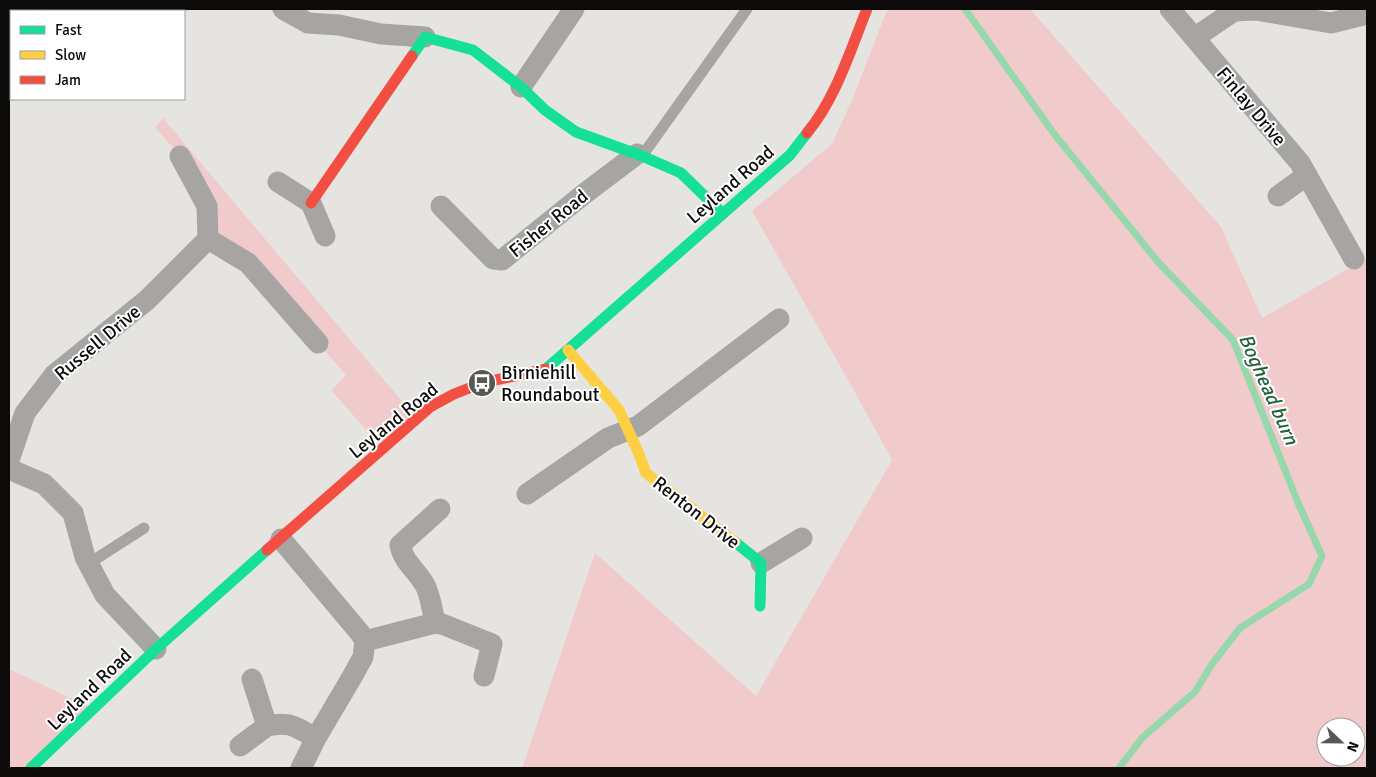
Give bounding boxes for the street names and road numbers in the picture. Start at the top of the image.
street label: Finlay Drive [1211,62,1291,151]
street label: Leyland Road [682,140,779,229]
street label: Fisher Road [504,185,593,263]
street label: Russell Drive [50,300,146,386]
street label: Leyland Road [344,377,443,464]
street label: Renton Drive [648,471,745,554]
street label: Leyland Road [42,644,137,736]

